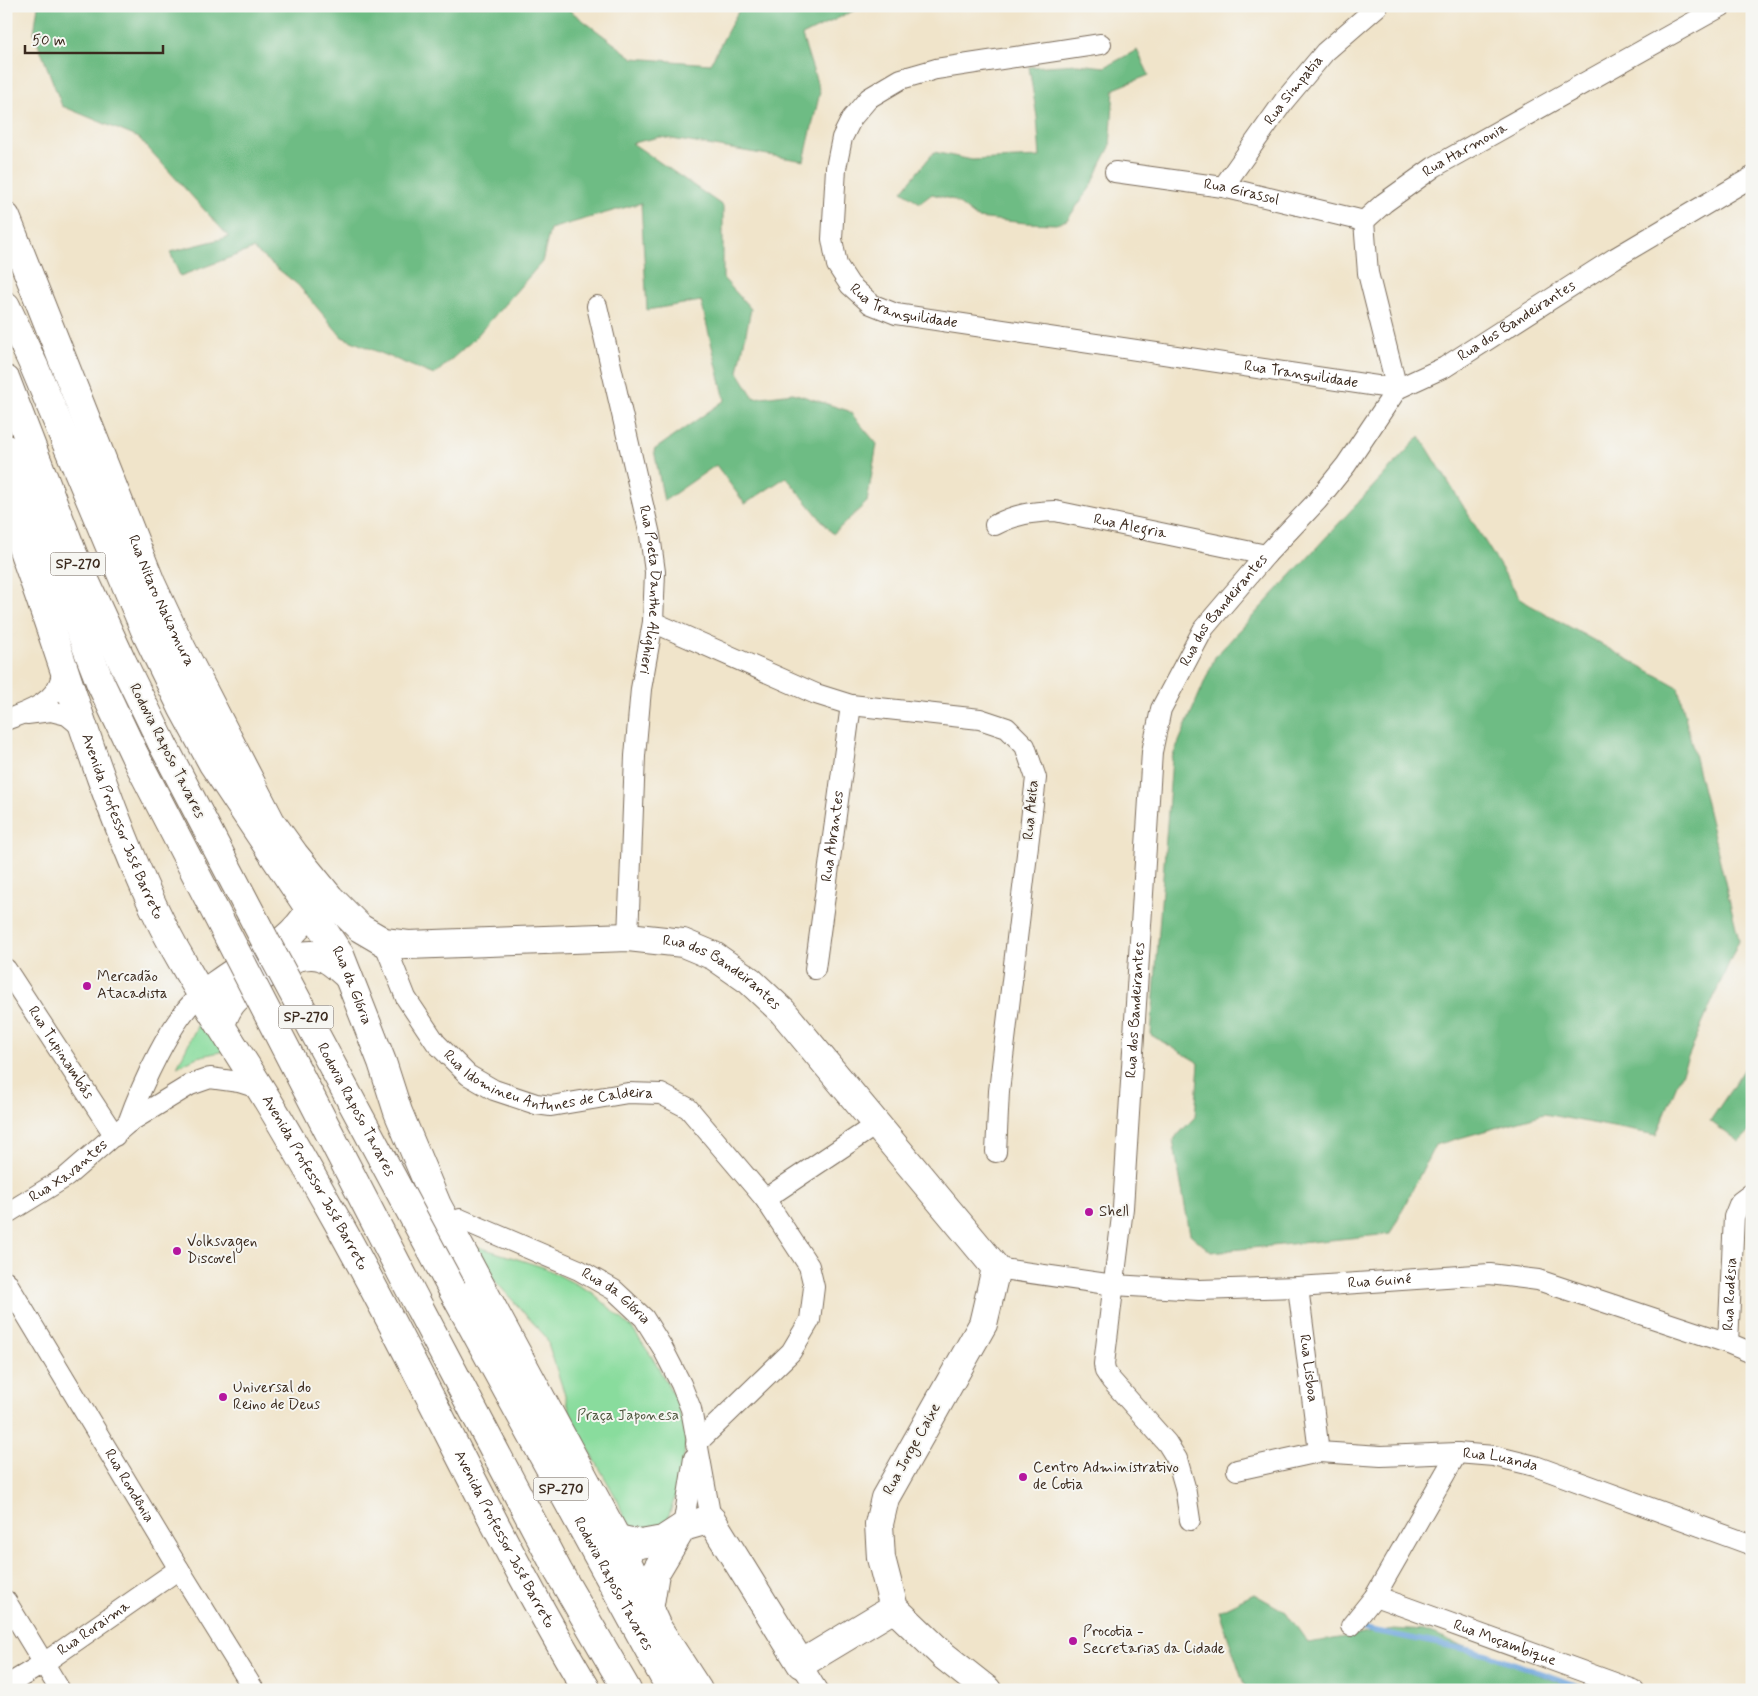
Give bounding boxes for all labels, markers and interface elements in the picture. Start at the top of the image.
scale bar [25,22,162,54]
text: 50 m [32,31,66,51]
street label: Rua Simpatia [1260,51,1328,129]
street label: Rua Harmonia [1419,117,1512,182]
street label: Rua Girassol [1202,174,1281,210]
street label: Rua dos Bandeirantes [1454,276,1580,366]
street label: Rua Tranquilidade [845,279,959,333]
street label: Rua Tranquilidade [1243,356,1360,393]
street label: Rua Poeta Danthe Alighieri [633,503,665,676]
street label: Rua Alegria [1092,509,1170,544]
street label: Rua Nitaro Nakamura [123,532,199,670]
street label: Rua dos Bandeirantes [1175,550,1273,670]
road number: SP-270 [50,552,106,576]
street label: Rodovia Raposo Tavares [124,680,210,822]
street label: Avenida Professor José Barreto [76,731,168,923]
street label: Rua Akita [1018,779,1044,841]
street label: Rua Abrantes [817,789,849,883]
street label: Rua dos Bandeirantes [662,931,785,1015]
street label: Rua dos Bandeirantes [1121,941,1150,1079]
street label: Rua da Glória [327,942,376,1028]
place label: Mercadão Atacadista [97,967,168,1004]
marker: Mercadão Atacadista [81,980,93,992]
street label: Rua Tupinambás [23,1002,99,1103]
road number: SP-270 [278,1006,334,1028]
street label: Rodovia Raposo Tavares [312,1039,400,1181]
street label: Rua Idomineu Antunes de Caldeira [439,1046,654,1116]
street label: Avenida Professor José Barreto [257,1091,372,1274]
street label: Rua Xavantes [25,1135,112,1207]
place label: Shell [1099,1202,1129,1222]
marker: Shell [1083,1206,1095,1218]
place label: Volksvagen Discovel [187,1232,257,1269]
marker: Volksvagen Discovel [171,1245,183,1257]
street label: Rua Rodésia [1719,1257,1742,1331]
street label: Rua da Glória [578,1263,655,1328]
street label: Rua Guiné [1347,1269,1412,1294]
street label: Rua Lisboa [1294,1333,1323,1403]
place label: Universal do Reino de Deus [233,1378,321,1415]
marker: Universal do Reino de Deus [217,1391,229,1403]
street label: Rua Jorge Caixe [878,1399,946,1499]
park label: Praça Japonesa [577,1406,679,1426]
street label: Rua Luanda [1462,1444,1540,1476]
street label: Rua Rondônia [99,1445,159,1526]
street label: Avenida Professor José Barreto [449,1447,559,1632]
place label: Centro Administrativo de Cotia [1033,1458,1179,1495]
marker: Centro Administrativo de Cotia [1017,1471,1029,1483]
road number: SP-270 [534,1478,588,1500]
street label: Rodovia Raposo Tavares [569,1514,658,1654]
street label: Rua Roraima [53,1596,135,1661]
street label: Rua Moçambique [1450,1615,1559,1671]
place label: Procotia - Secretarias da Cidade [1083,1622,1225,1659]
marker: Procotia - Secretarias da Cidade [1067,1635,1079,1647]

